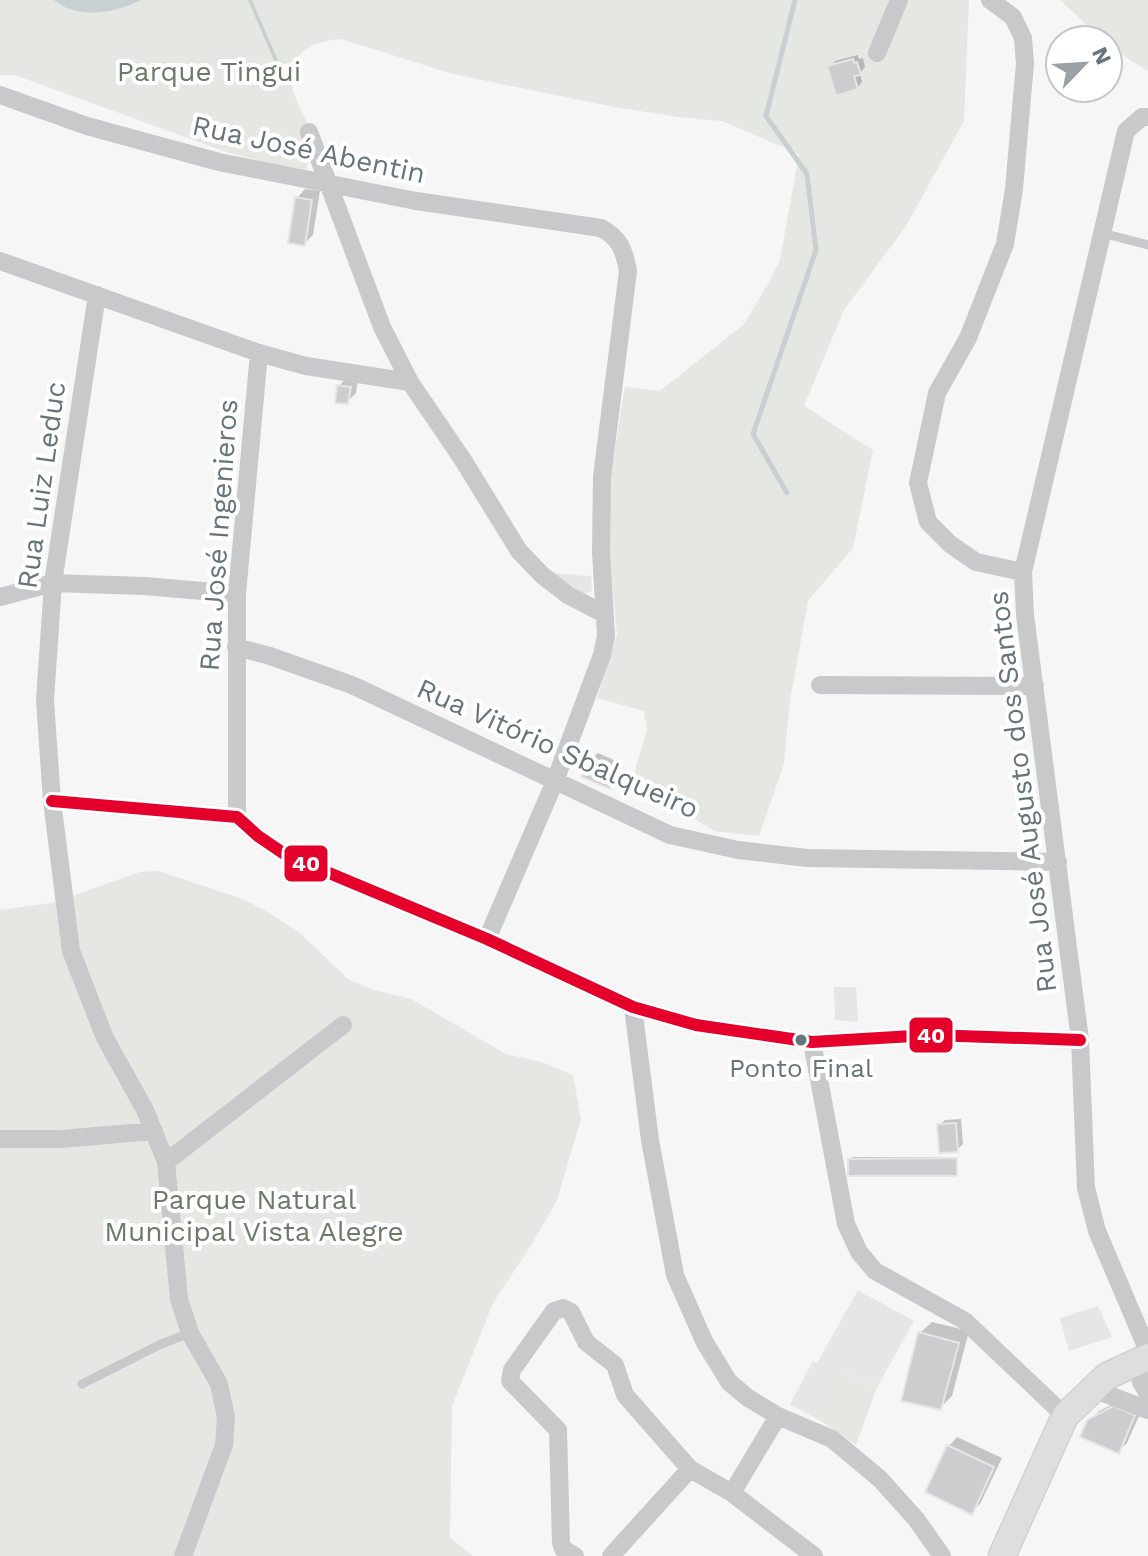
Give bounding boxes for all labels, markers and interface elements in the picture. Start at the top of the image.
north arrow [1044,24,1124,104]
text: N [1087,43,1116,68]
park label: Parque Tingui [117,55,301,88]
street label: Rua José Abentin [189,109,428,190]
street label: Rua Luiz Leduc [11,379,72,591]
street label: Rua José Ingenieros [193,398,244,672]
street label: Rua José Augusto dos Santos [981,589,1064,995]
street label: Rua Vitório Sbalqueiro [412,671,704,826]
line badge: 40 [283,844,329,883]
text: 40 [292,851,320,876]
line badge: 40 [908,1016,954,1054]
text: 40 [917,1023,945,1048]
marker: Ponto Final [793,1032,809,1048]
place label: Ponto Final [729,1053,873,1083]
park label: Parque Natural Municipal Vista Alegre [104,1183,404,1248]

